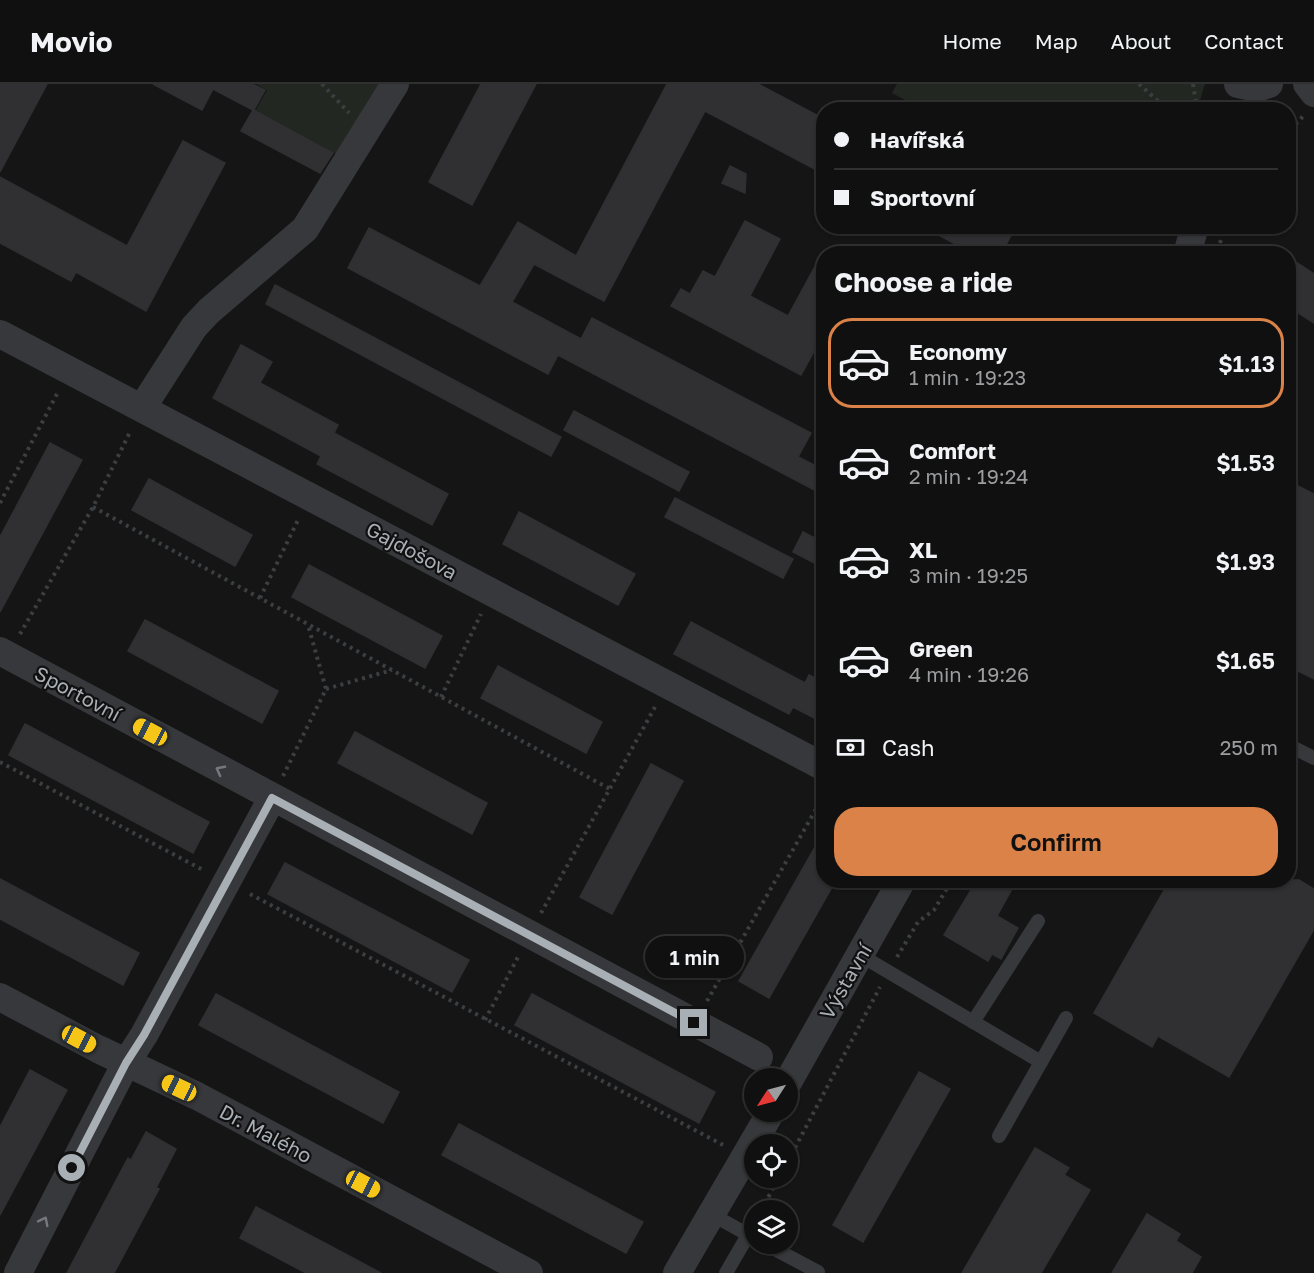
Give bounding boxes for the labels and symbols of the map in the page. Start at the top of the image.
street label: Gajdošova [363,516,461,584]
street label: Sportovní [31,660,126,726]
car [130,716,170,748]
one-way arrow [216,766,227,777]
callout: 1 min [644,936,744,978]
street label: Výstavní [814,938,877,1023]
route end [680,1009,707,1036]
car [59,1023,99,1055]
north arrow [744,1068,798,1122]
car [159,1072,199,1104]
street label: Dr. Malého [216,1099,316,1167]
route start [58,1154,85,1181]
car [343,1168,383,1200]
one-way arrow [37,1216,49,1227]

